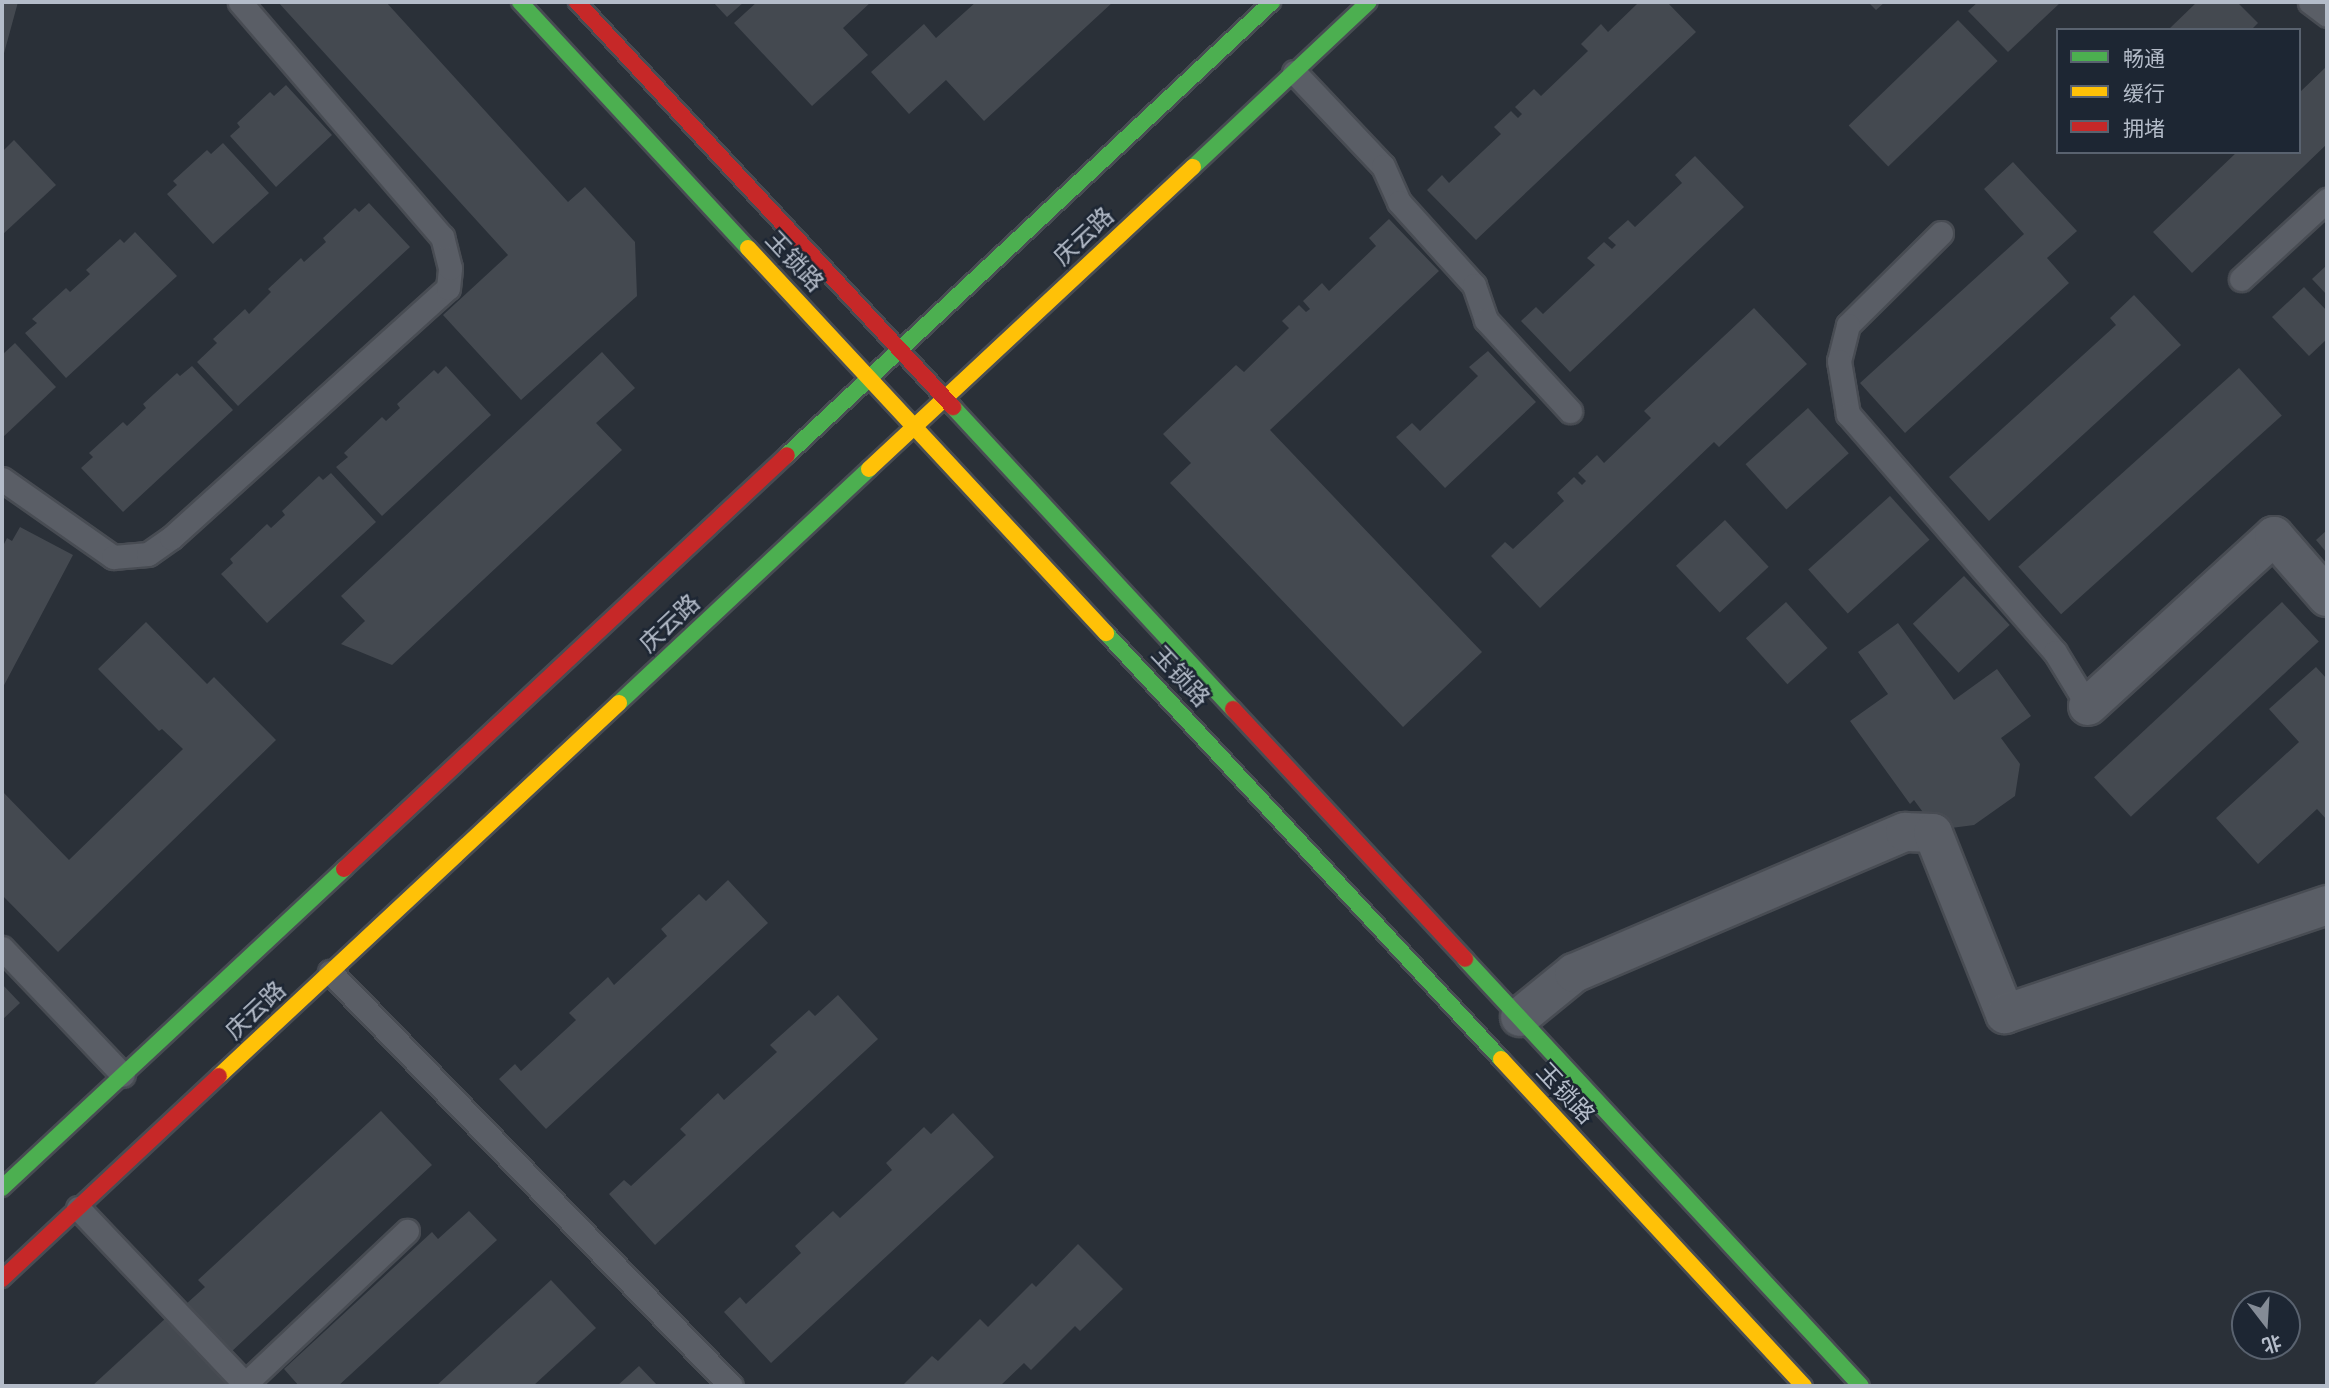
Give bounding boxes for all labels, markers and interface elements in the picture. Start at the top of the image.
legend [2056,28,2301,154]
text: 畅通 [2123,46,2165,71]
text: 缓行 [2123,81,2165,106]
text: 拥堵 [2123,116,2165,141]
street label: 庆云路 [1048,202,1120,272]
street label: 玉锁路 [759,226,829,298]
street label: 庆云路 [634,589,706,659]
street label: 玉锁路 [1145,641,1215,713]
street label: 庆云路 [220,976,292,1046]
street label: 玉锁路 [1530,1058,1600,1130]
north arrow [2231,1290,2301,1360]
text: 北 [2259,1330,2284,1357]

